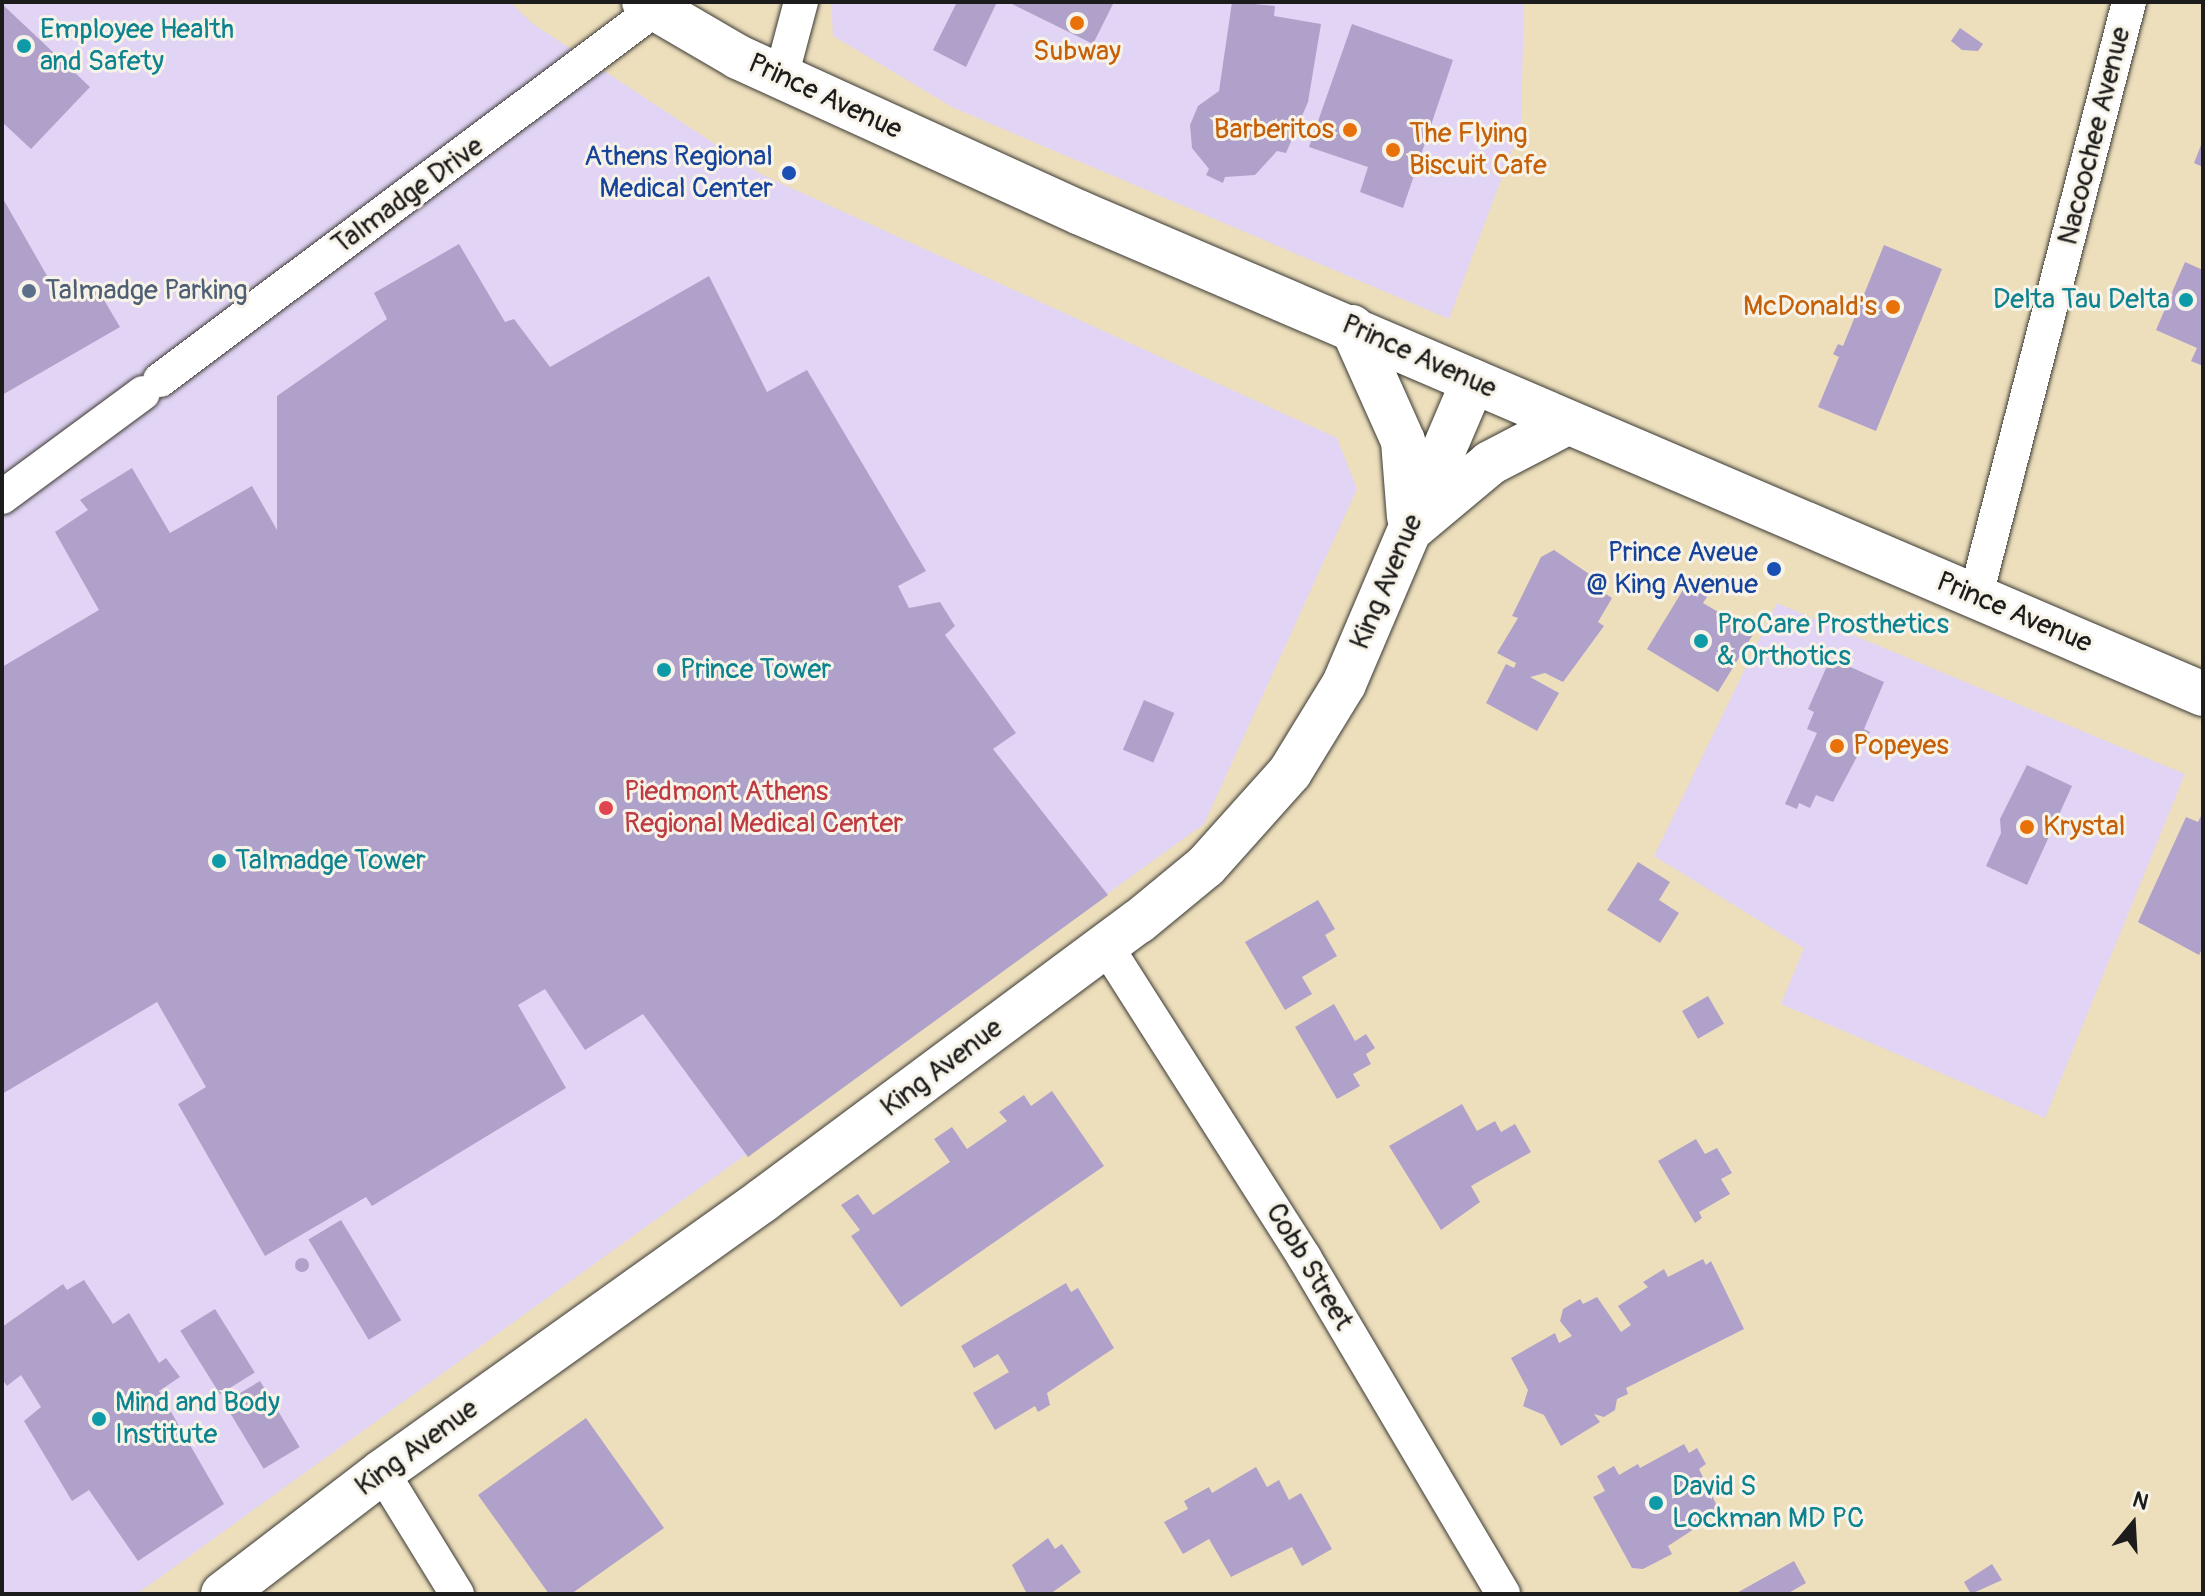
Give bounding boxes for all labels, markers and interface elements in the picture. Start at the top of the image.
place label: Employee Health and Safety [40,13,234,79]
marker: Subway [1068,14,1086,32]
street label: Nacoochee Avenue [2052,24,2138,248]
place label: Subway [1033,35,1121,69]
marker: Employee Health and Safety [15,37,33,55]
street label: Prince Avenue [743,47,907,147]
place label: Barberitos [1214,113,1334,147]
place label: The Flying Biscuit Cafe [1409,117,1547,183]
marker: Barberitos [1341,121,1359,139]
street label: Talmadge Drive [326,130,490,262]
place label: Athens Regional Medical Center [584,140,773,206]
marker: The Flying Biscuit Cafe [1384,141,1402,159]
marker: Athens Regional Medical Center [780,164,798,182]
place label: Talmadge Parking [45,274,248,308]
marker: Talmadge Parking [20,282,38,300]
place label: Delta Tau Delta [1993,283,2170,317]
place label: McDonald's [1743,290,1877,324]
marker: Delta Tau Delta [2177,291,2195,309]
marker: McDonald's [1884,298,1902,316]
street label: Prince Avenue [1337,308,1501,406]
street label: King Avenue [1343,509,1431,655]
place label: Prince Aveue @ King Avenue [1586,536,1758,602]
marker: Prince Aveue @ King Avenue [1765,560,1783,578]
street label: Prince Avenue [1931,565,2097,661]
place label: ProCare Prosthetics & Orthotics [1717,608,1949,674]
marker: ProCare Prosthetics & Orthotics [1692,632,1710,650]
place label: Prince Tower [680,653,831,687]
marker: Prince Tower [655,661,673,679]
place label: Popeyes [1853,729,1949,763]
marker: Popeyes [1828,737,1846,755]
place label: Piedmont Athens Regional Medical Center [624,775,903,841]
marker: Piedmont Athens Regional Medical Center [595,797,617,819]
place label: Krystal [2043,810,2125,844]
marker: Krystal [2018,818,2036,836]
place label: Talmadge Tower [235,844,426,878]
marker: Talmadge Tower [210,852,228,870]
street label: King Avenue [875,1011,1009,1125]
street label: Cobb Street [1258,1198,1360,1336]
place label: Mind and Body Institute [115,1386,280,1452]
street label: King Avenue [349,1392,485,1504]
marker: Mind and Body Institute [90,1410,108,1428]
place label: David S Lockman MD PC [1672,1470,1864,1536]
north arrow [2093,1484,2173,1564]
text: N [2129,1486,2152,1517]
marker: David S Lockman MD PC [1647,1494,1665,1512]

